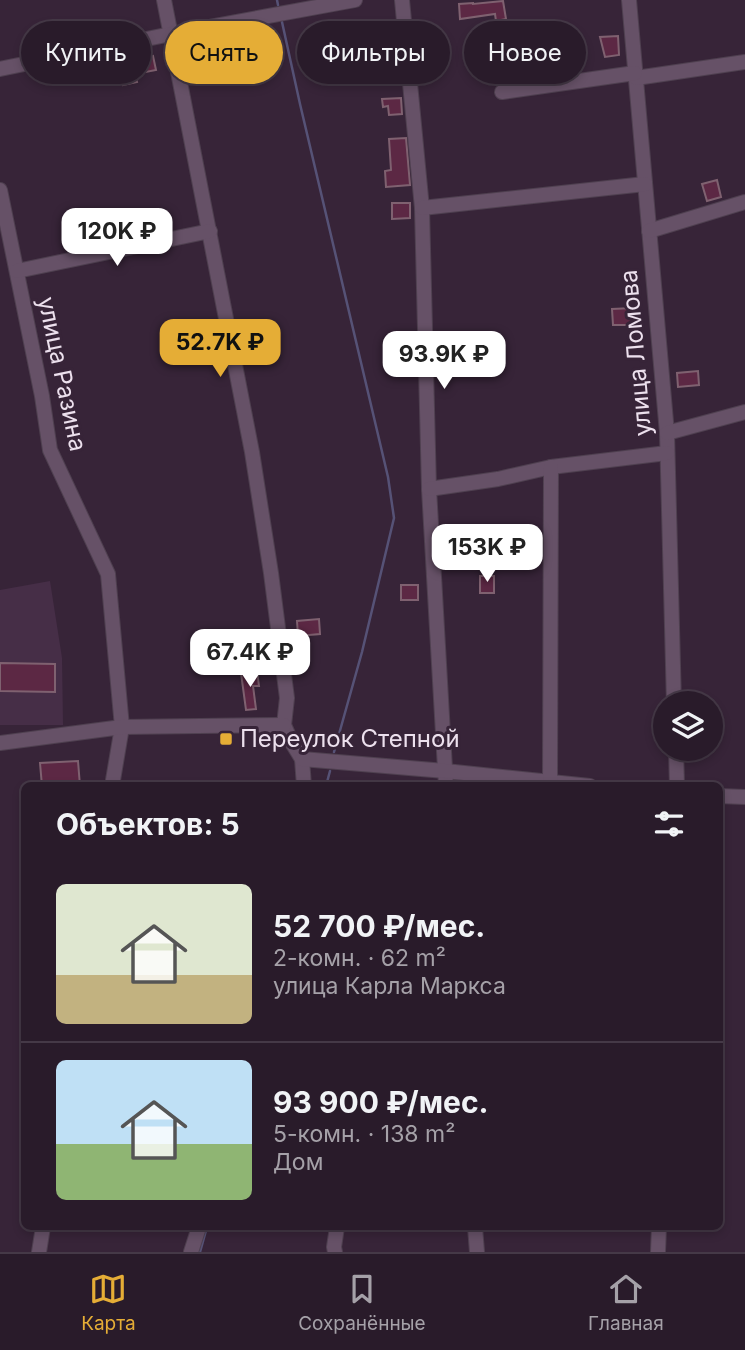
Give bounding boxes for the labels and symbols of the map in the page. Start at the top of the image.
pin: 120K ₽ [60,208,174,268]
street label: улица Ломова [614,268,657,438]
street label: улица Разина [32,294,93,454]
pin: 52.7K ₽ [155,320,285,379]
pin: 93.9K ₽ [379,332,509,391]
pin: 153K ₽ [430,524,544,584]
pin: 67.4K ₽ [185,630,315,689]
place label: Переулок Степной [240,724,460,753]
marker: Переулок Степной [218,731,234,747]

